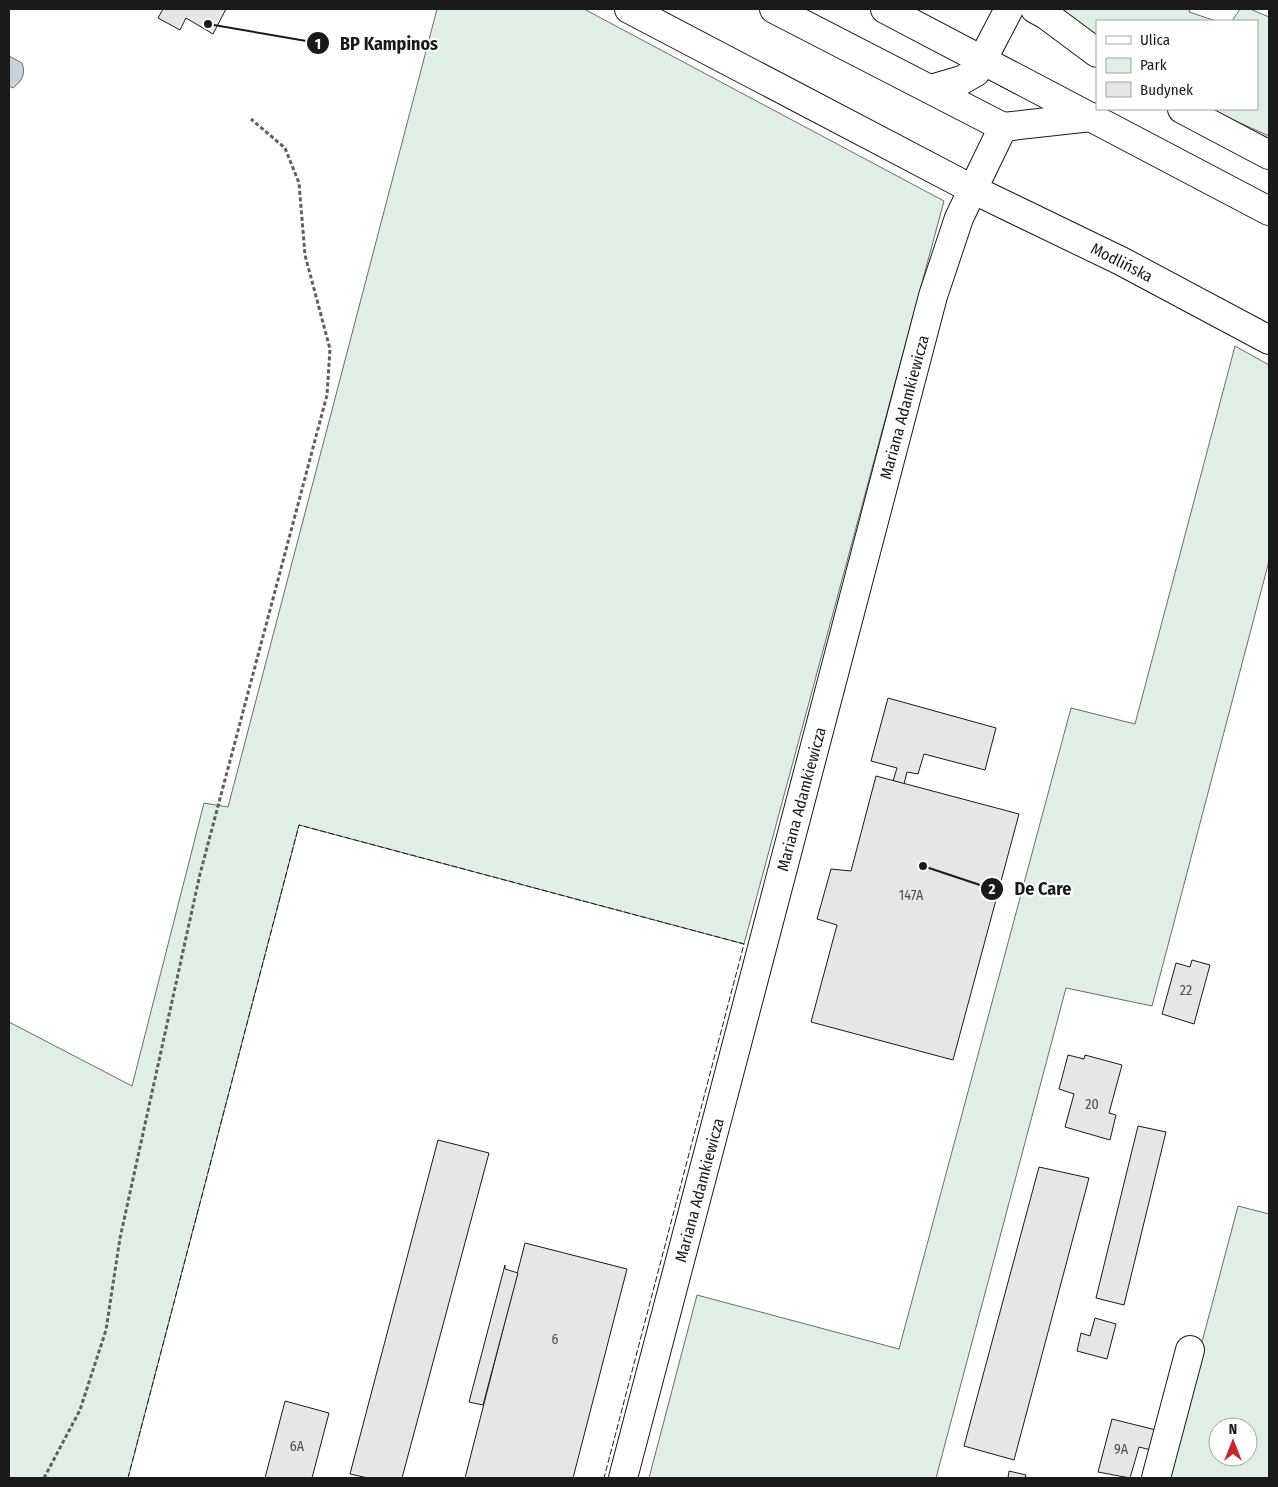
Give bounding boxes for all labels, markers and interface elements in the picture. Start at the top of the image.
legend [1096,20,1258,110]
callout: BP Kampinos [305,27,448,60]
text: Ulica [1140,31,1170,49]
text: BP Kampinos [340,33,438,55]
text: 1 [315,35,321,53]
text: Park [1140,56,1167,74]
text: Budynek [1140,81,1193,99]
street label: Modlińska [1088,239,1156,286]
street label: Mariana Adamkiewicza [876,333,933,481]
street label: Mariana Adamkiewicza [773,725,830,873]
callout: De Care [979,872,1081,905]
text: De Care [1015,878,1072,900]
text: 2 [988,880,996,898]
house number: 147A [899,887,924,904]
house number: 22 [1180,982,1192,999]
house number: 20 [1085,1096,1099,1113]
street label: Mariana Adamkiewicza [671,1116,728,1264]
house number: 6 [552,1331,559,1348]
north arrow [1208,1417,1258,1467]
text: N [1229,1421,1237,1438]
house number: 6A [290,1438,305,1455]
house number: 9A [1114,1441,1129,1458]

